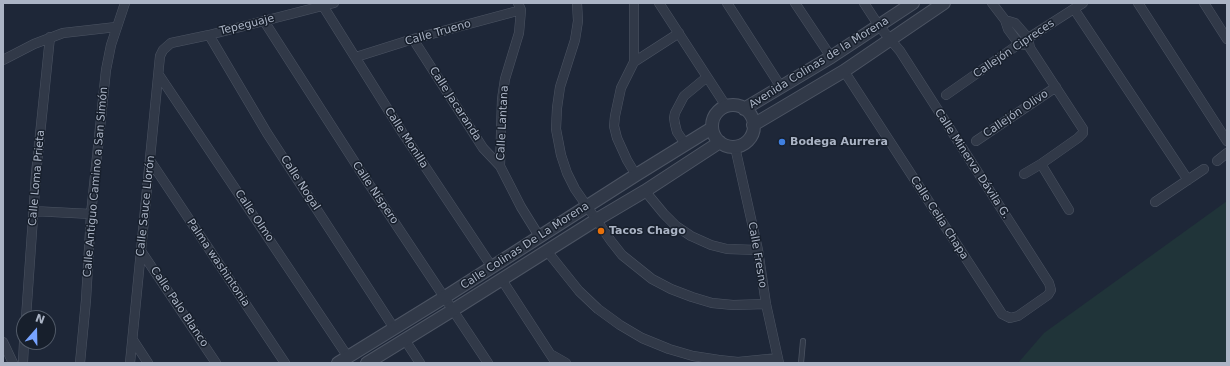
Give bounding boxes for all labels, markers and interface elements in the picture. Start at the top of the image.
street label: Tepeguaje [218,12,276,38]
street label: Avenida Colinas de la Morena [747,14,891,112]
street label: Calle Trueno [404,17,472,49]
street label: Callejón Cipreces [971,17,1057,81]
street label: Calle Jacaranda [426,65,484,143]
street label: Calle Lantana [494,85,512,161]
street label: Calle Antiguo Camino a San Simón [81,86,111,278]
street label: Callejón Olivo [981,87,1051,141]
street label: Calle Monilla [381,105,431,171]
street label: Calle Minerva Dávila G. [931,107,1013,221]
street label: Calle Loma Prieta [26,129,48,227]
place label: Bodega Aurrera [790,135,888,149]
marker: Bodega Aurrera [777,137,787,147]
street label: Calle Nogal [277,153,323,213]
street label: Calle Sauce Llorón [134,155,158,257]
street label: Calle Níspero [349,159,401,227]
street label: Calle Celia Chapa [907,174,971,262]
street label: Calle Olmo [232,187,276,245]
street label: Calle Colinas De La Morena [458,200,592,292]
street label: Palma washintonia [184,217,252,309]
street label: Calle Fresno [745,221,769,289]
place label: Tacos Chago [609,224,686,238]
marker: Tacos Chago [596,226,606,236]
street label: Calle Palo Blanco [147,264,211,350]
north arrow [16,310,56,350]
text: N [33,312,46,327]

